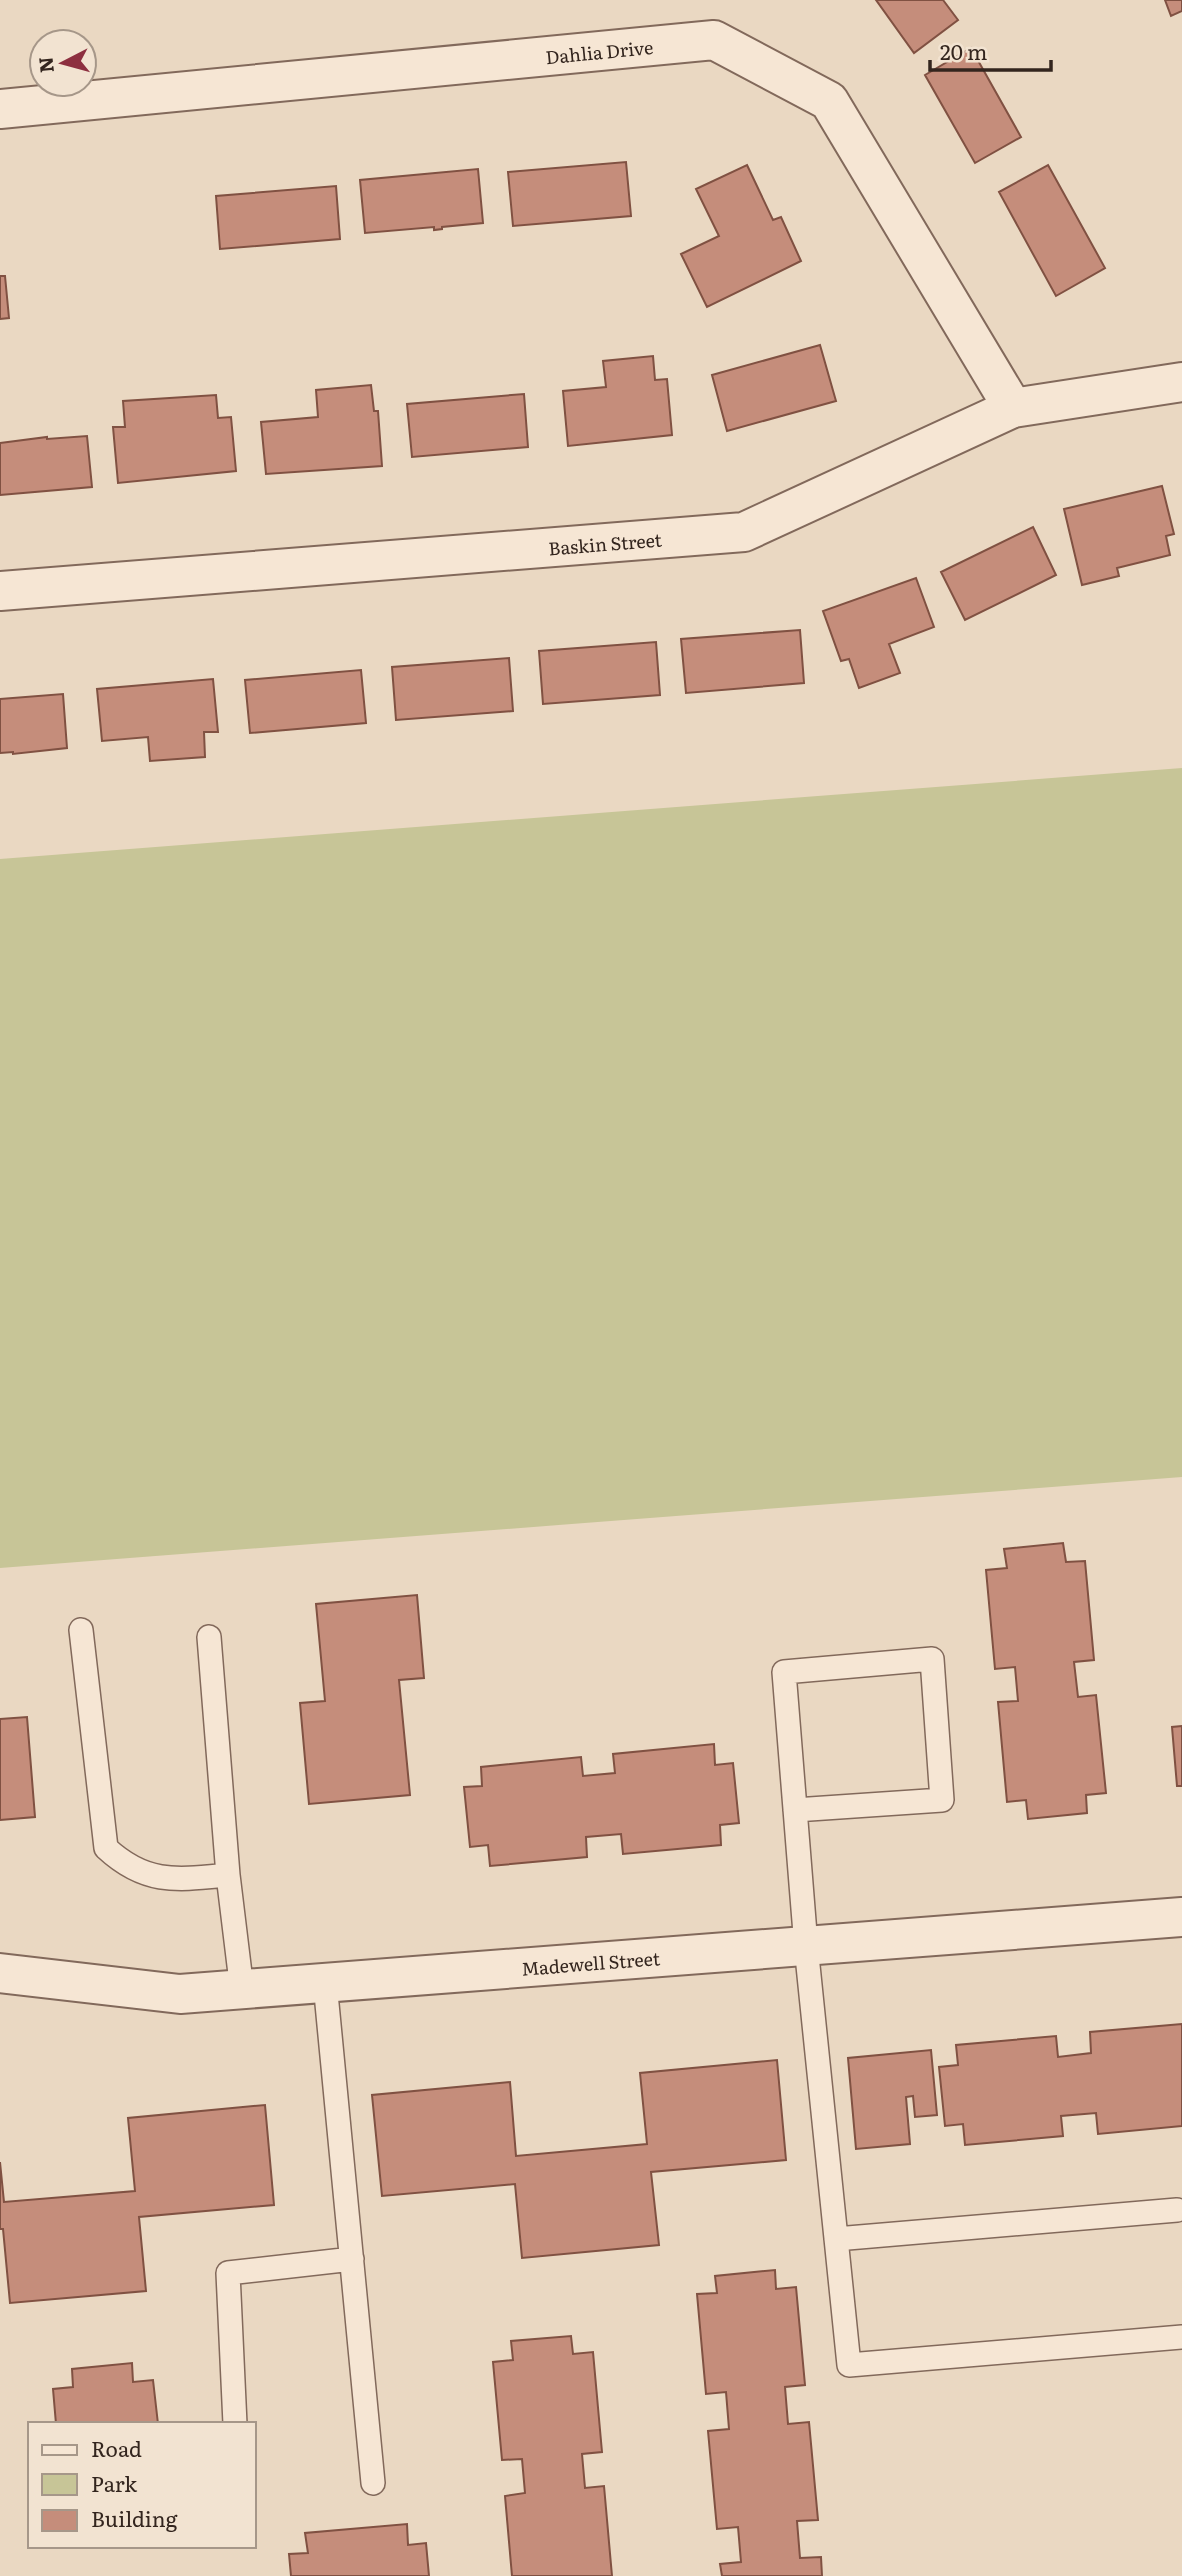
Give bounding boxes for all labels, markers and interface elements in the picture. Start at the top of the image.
north arrow [28,28,98,98]
scale bar [930,28,1051,72]
street label: Dahlia Drive [544,32,654,70]
text: 20 m [940,35,987,66]
text: N [30,55,60,74]
street label: Baskin Street [547,525,664,561]
street label: Madewell Street [520,1944,662,1981]
legend [28,2422,256,2548]
text: Road [91,2432,142,2463]
text: Park [91,2467,137,2498]
text: Building [91,2502,178,2533]

